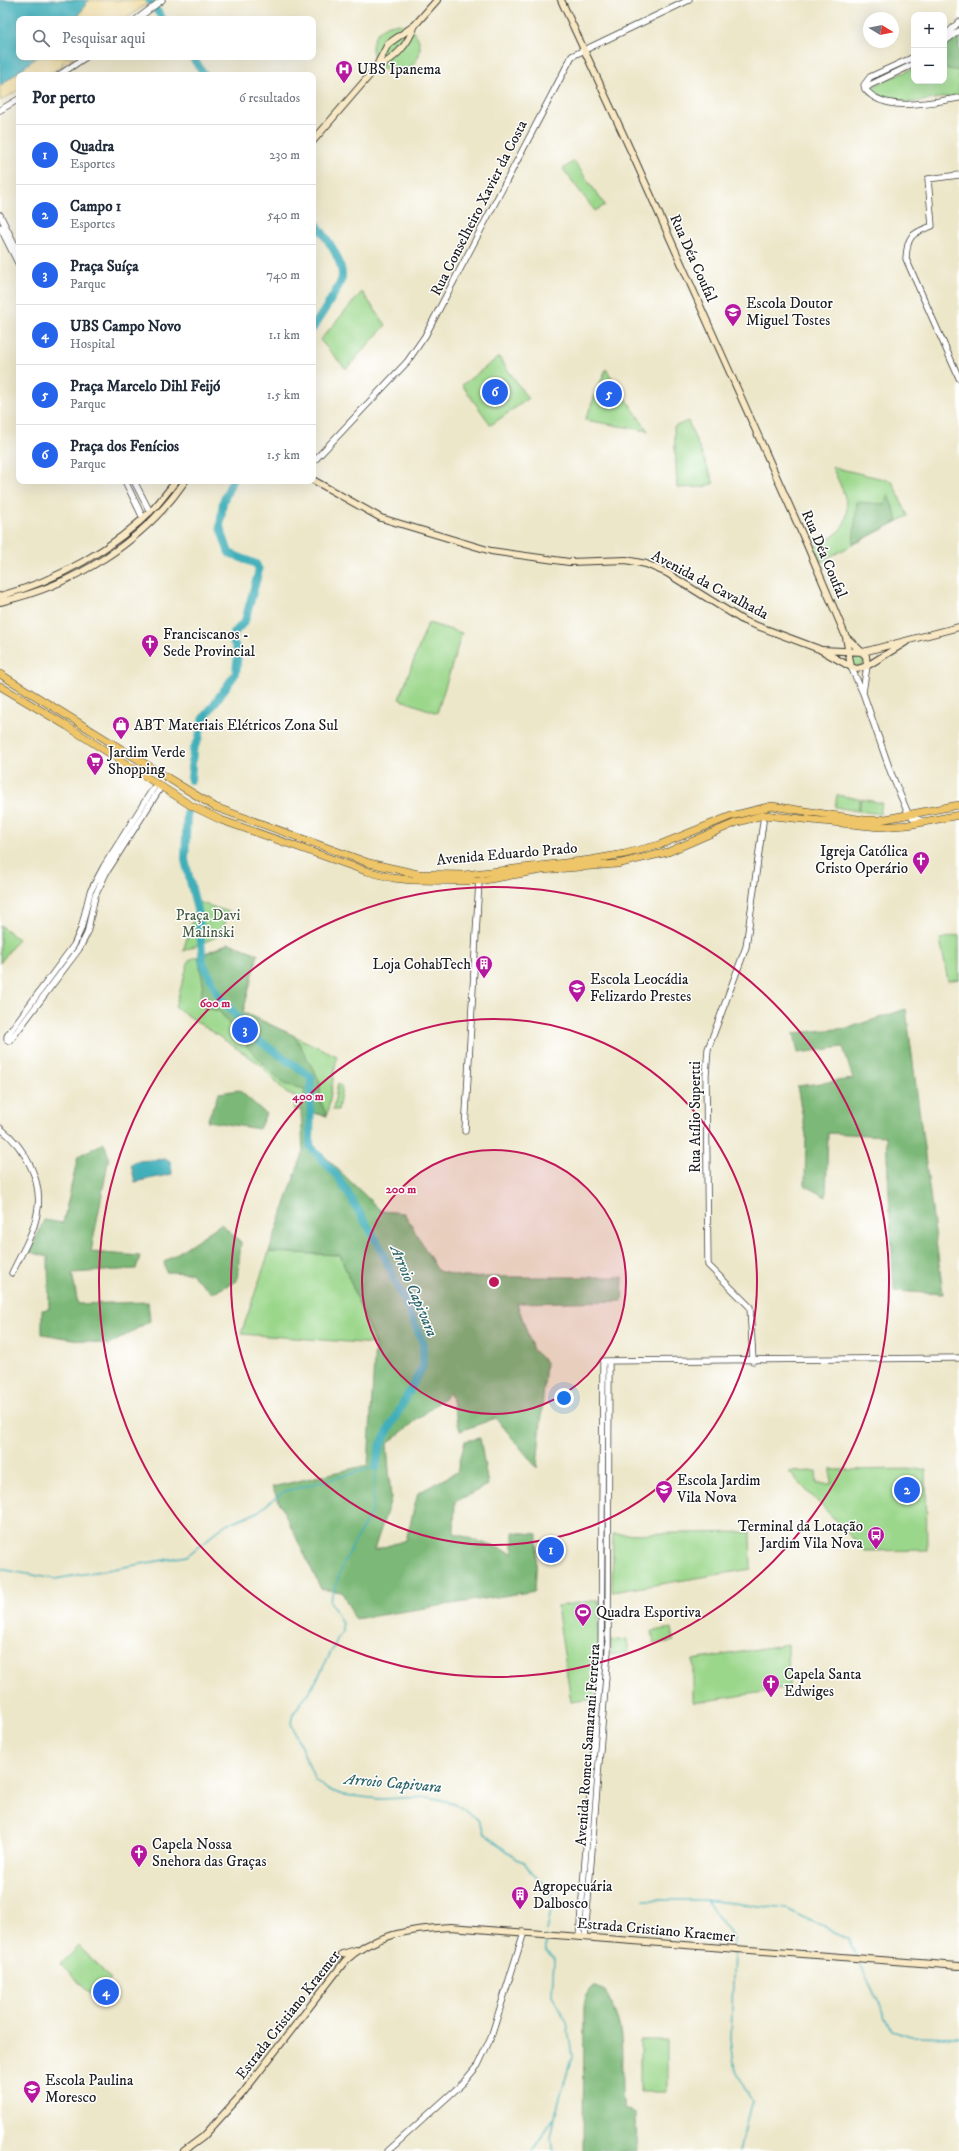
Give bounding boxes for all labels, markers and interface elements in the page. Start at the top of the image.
north arrow [863,12,899,48]
map controls [911,12,947,84]
button: + [911,12,947,48]
search box [16,16,316,60]
icon: search [30,27,52,49]
text: Pesquisar aqui [62,29,145,48]
button: − [911,48,947,84]
hospital icon: UBS Ipanema [334,59,354,84]
place label: UBS Ipanema [357,60,441,79]
text: Por perto [32,87,95,109]
text: 6 resultados [239,90,300,106]
street label: Rua Conselheiro Xavier da Costa [426,116,532,299]
text: Quadra [70,137,114,156]
text: 1 [43,147,47,163]
text: 230 m [269,147,300,163]
text: Esportes [70,156,115,172]
text: Campo 1 [70,197,121,216]
text: 2 [42,207,48,223]
text: 540 m [267,207,300,223]
street label: Rua Déa Coufal [665,211,721,305]
text: Esportes [70,216,115,232]
text: Praça Suíça [70,257,139,276]
text: 3 [43,267,47,283]
text: 740 m [266,267,300,283]
text: Parque [70,276,106,292]
place label: Escola Doutor Miguel Tostes [746,294,833,330]
school or university icon: Escola Doutor Miguel Tostes [723,302,743,327]
text: UBS Campo Novo [70,317,181,336]
text: 4 [41,327,49,343]
text: 1.1 km [268,327,300,343]
text: Hospital [70,336,115,352]
text: Praça Marcelo Dihl Feijó [70,377,220,396]
pin: 6 [482,377,508,407]
pin: 5 [596,379,622,409]
text: 5 [42,387,48,403]
text: 1.5 km [267,387,300,403]
text: Parque [70,396,106,412]
text: Praça dos Fenícios [70,437,179,456]
text: 6 [42,447,48,463]
text: 1.5 km [267,447,300,463]
text: Parque [70,456,106,472]
street label: Rua Déa Coufal [797,507,851,601]
street label: Avenida da Cavalhada [648,546,772,624]
place label: Franciscanos - Sede Provincial [163,625,256,661]
church icon: Franciscanos - Sede Provincial [140,633,160,658]
shop icon: ABT Materiais Elétricos Zona Sul [111,715,131,740]
place label: ABT Materiais Elétricos Zona Sul [134,716,339,735]
place label: Jardim Verde Shopping [106,743,186,779]
supermarket icon: Jardim Verde Shopping [85,751,105,776]
street label: Avenida Eduardo Prado [436,838,578,870]
place label: Igreja Católica Cristo Operário [815,842,909,878]
church icon: Igreja Católica Cristo Operário [911,850,931,875]
park label: Praça Davi Malinski [176,906,240,942]
building icon: Loja CohabTech [474,954,494,979]
place label: Loja CohabTech [372,955,471,974]
place label: Escola Leocádia Felizardo Prestes [590,970,691,1006]
school or university icon: Escola Leocádia Felizardo Prestes [567,978,587,1003]
text: 600 m [200,996,230,1011]
pin: 3 [232,1015,258,1045]
street label: Rua Atílio Supertti [686,1061,705,1173]
text: 400 m [291,1089,324,1104]
text: 200 m [386,1182,416,1197]
water label: Arroio Capivara [385,1240,442,1340]
centre of rings [487,1275,501,1289]
your location [554,1388,574,1408]
place label: Escola Jardim Vila Nova [676,1471,761,1507]
pin: 2 [894,1475,920,1505]
school or university icon: Escola Jardim Vila Nova [654,1479,674,1504]
place label: Terminal da Lotação Jardim Vila Nova [738,1517,864,1553]
bus stop icon: Terminal da Lotação Jardim Vila Nova [866,1525,886,1550]
pin: 1 [538,1535,564,1565]
sports icon: Quadra Esportiva [573,1602,593,1627]
place label: Quadra Esportiva [596,1603,702,1622]
street label: Avenida Romeu Samarani Ferreira [571,1643,605,1847]
place label: Capela Santa Edwiges [784,1665,862,1701]
church icon: Capela Santa Edwiges [761,1673,781,1698]
water label: Arroio Capivara [341,1769,443,1797]
place label: Capela Nossa Snehora das Graças [152,1835,266,1871]
church icon: Capela Nossa Snehora das Graças [129,1843,149,1868]
place label: Agropecuária Dalbosco [533,1877,613,1913]
building icon: Agropecuária Dalbosco [510,1885,530,1910]
street label: Estrada Cristiano Kraemer [576,1914,736,1946]
street label: Estrada Cristiano Kraemer [232,1946,345,2083]
pin: 4 [93,1977,119,2007]
place label: Escola Paulina Moresco [45,2071,134,2107]
school or university icon: Escola Paulina Moresco [22,2079,42,2104]

